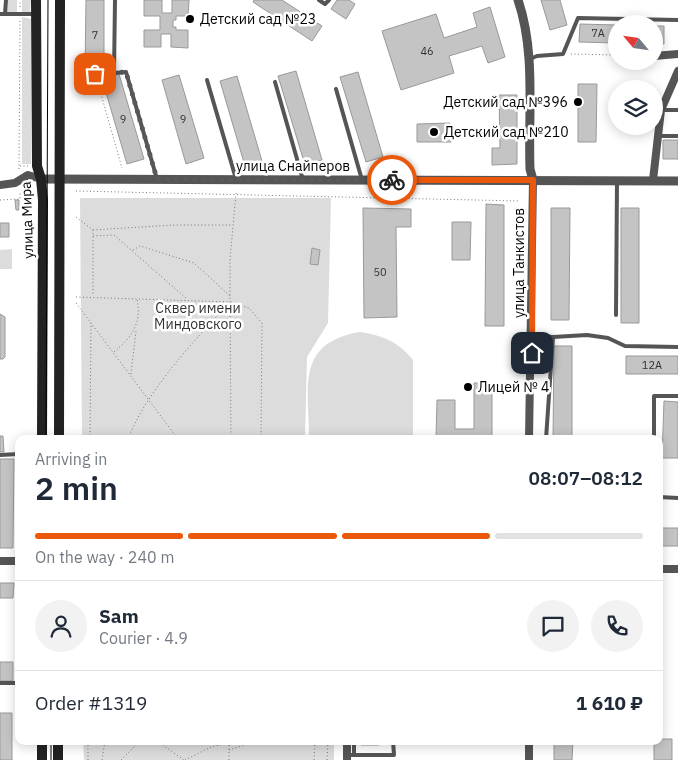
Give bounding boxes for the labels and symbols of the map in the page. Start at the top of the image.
place label: Детский сад №23 [200,10,316,28]
marker: Детский сад №23 [184,13,196,25]
north arrow [608,15,662,70]
house number: 7А [591,26,605,40]
house number: 7 [92,28,98,42]
house number: 46 [420,44,434,58]
pin [74,53,116,95]
place label: Детский сад №396 [443,93,568,111]
marker: Детский сад №396 [572,96,584,108]
house number: 9 [120,112,126,126]
house number: 9 [180,112,186,126]
place label: Детский сад №210 [444,123,569,141]
marker: Детский сад №210 [428,126,440,138]
courier [367,155,417,205]
street label: улица Снайперов [236,157,350,175]
street label: улица Мира [17,181,37,259]
street label: улица Танкистов [510,208,528,318]
house number: 50 [373,265,387,279]
park label: Сквер имени Миндовского [154,299,242,333]
pin [511,332,553,374]
house number: 12А [642,358,662,372]
place label: Лицей № 4 [478,378,550,396]
marker: Лицей № 4 [462,381,474,393]

